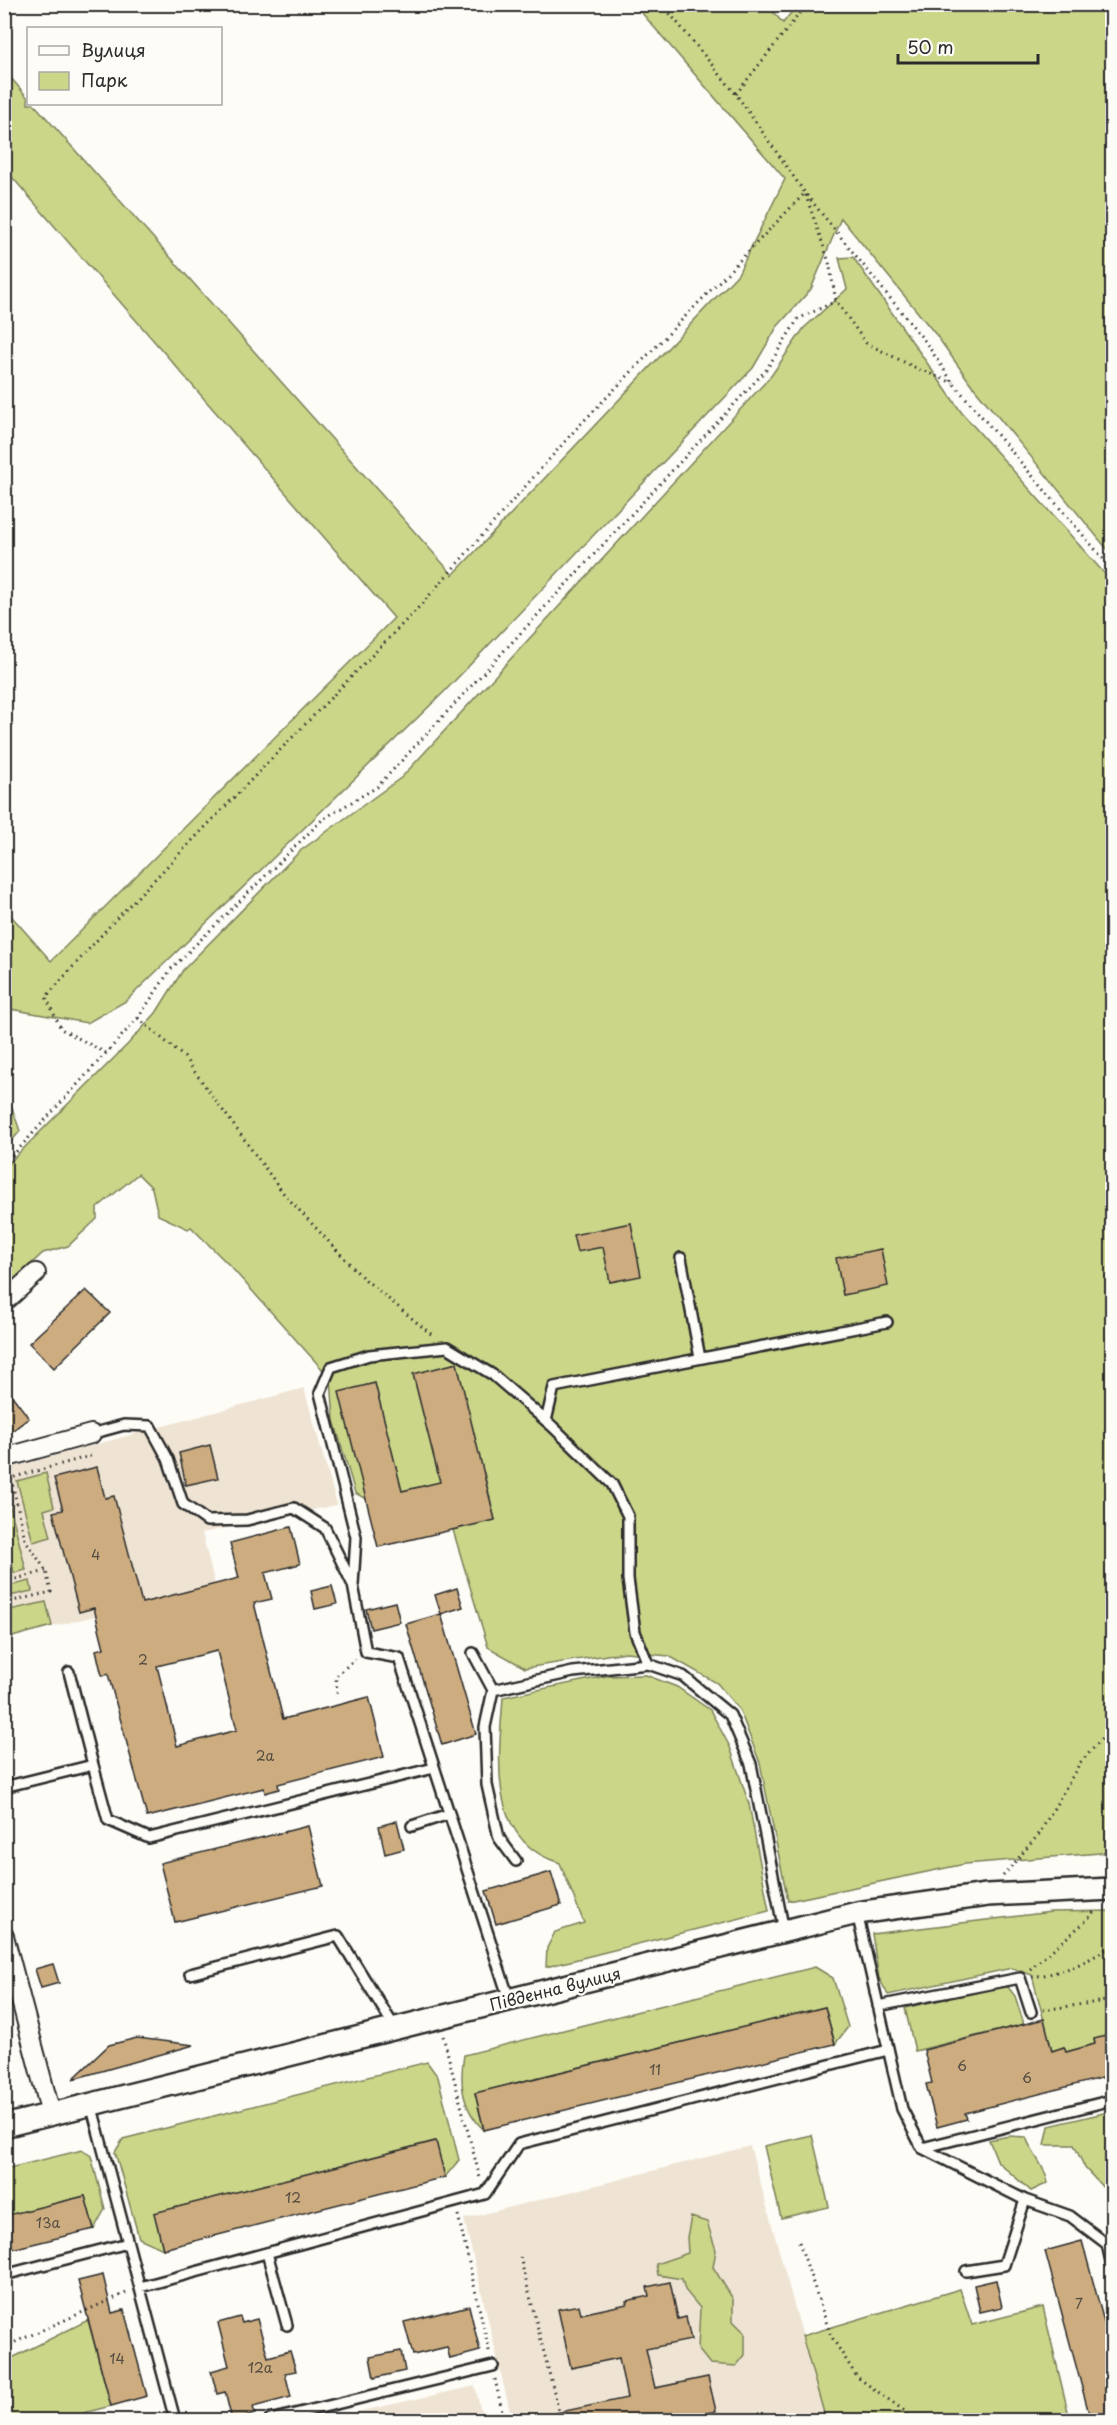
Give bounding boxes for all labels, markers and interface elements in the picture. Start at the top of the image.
legend [27,27,222,105]
scale bar [898,27,1038,65]
text: 50 m [907,33,954,60]
text: Вулиця [81,36,146,63]
text: Парк [81,66,128,93]
house number: 4 [91,1544,101,1565]
house number: 2 [138,1649,148,1670]
house number: 2а [256,1745,274,1766]
street label: Південна вулиця [487,1960,623,2016]
house number: 6 [957,2055,967,2076]
house number: 11 [649,2059,661,2080]
house number: 6 [1022,2067,1032,2088]
house number: 12 [285,2187,301,2208]
house number: 13а [36,2212,60,2233]
house number: 7 [1075,2293,1083,2314]
house number: 14 [109,2348,125,2369]
house number: 12а [248,2357,273,2378]

